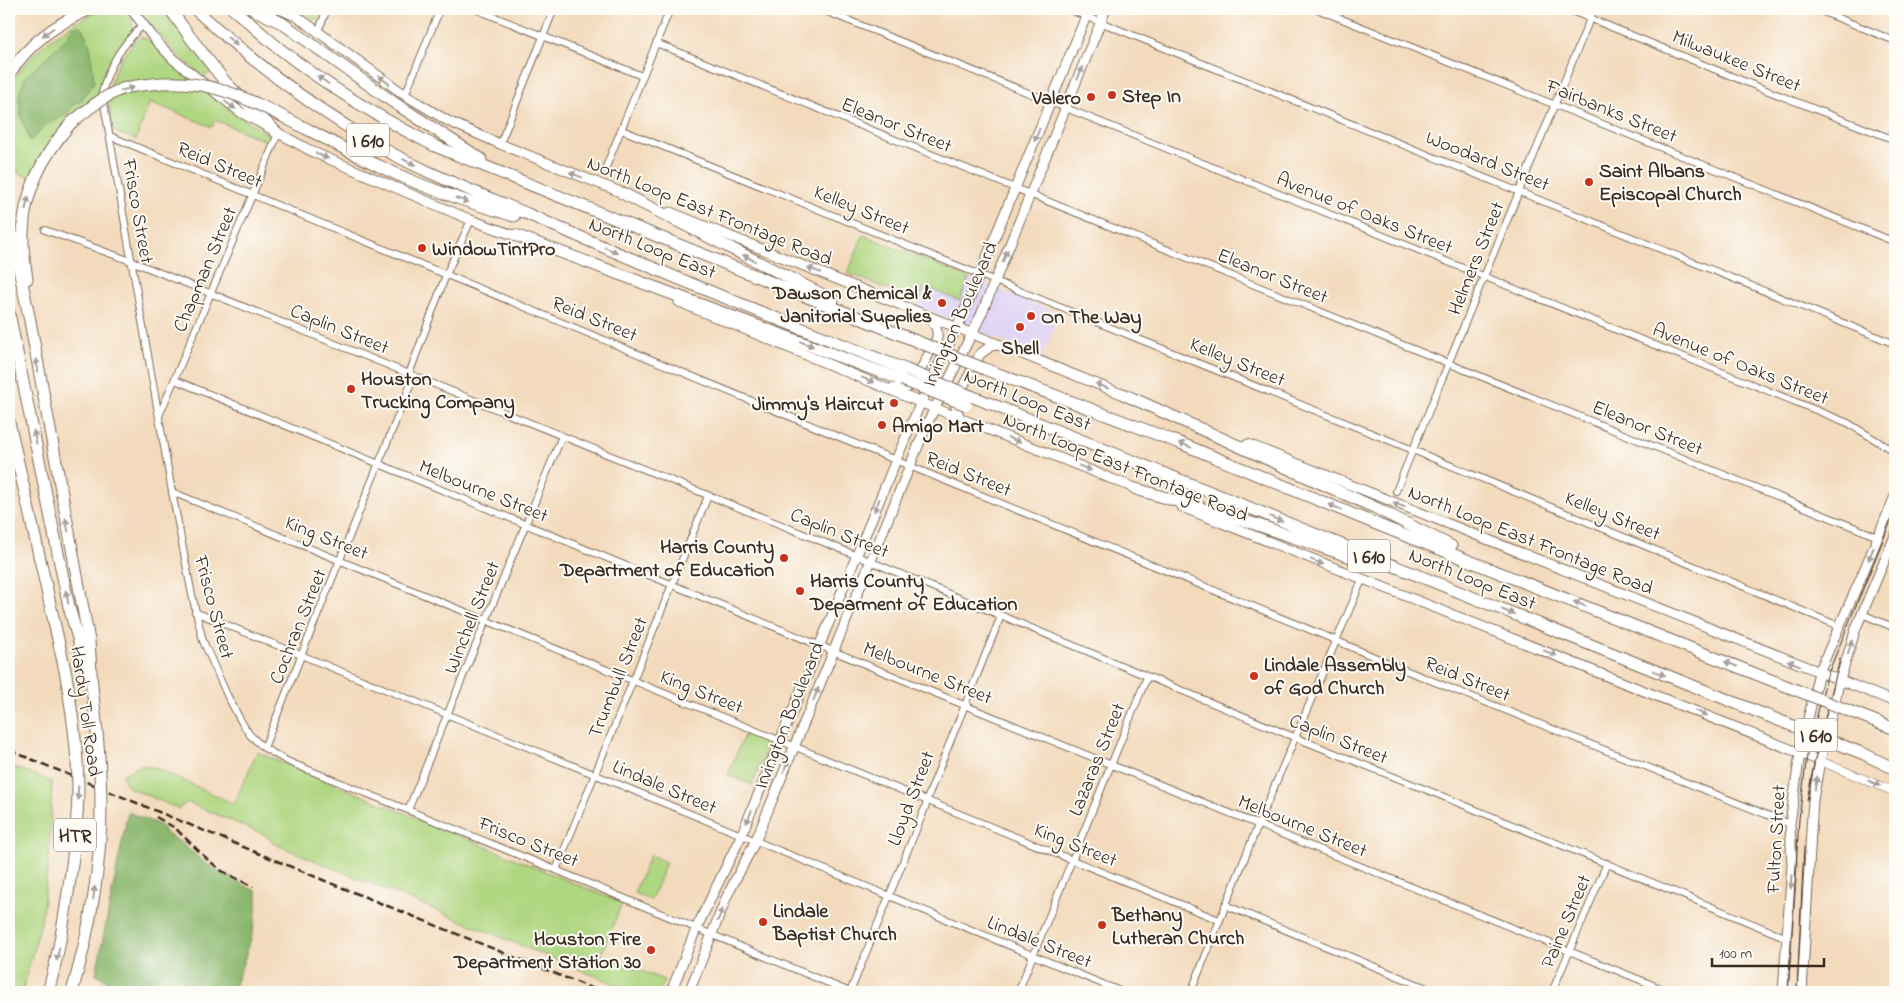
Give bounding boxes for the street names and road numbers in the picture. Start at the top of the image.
street label: Milwaukee Street [1667,23,1805,101]
street label: Fairbanks Street [1540,72,1681,152]
street label: Eleanor Street [836,91,956,162]
road number: I 610 [347,124,389,156]
street label: Woodard Street [1421,124,1554,200]
street label: Reid Street [172,135,266,197]
street label: North Loop East Frontage Road [584,150,836,270]
street label: Frisco Street [113,156,160,266]
street label: Avenue of Oaks Street [1272,166,1457,263]
street label: Kelley Street [809,179,914,244]
street label: Helmers Street [1441,198,1513,320]
street label: Chapman Street [167,203,246,337]
street label: North Loop East [586,211,720,283]
street label: Irvington Boulevard [916,238,1007,393]
street label: Eleanor Street [1212,242,1332,313]
street label: Reid Street [547,290,642,351]
street label: Caplin Street [285,297,393,363]
street label: Avenue of Oaks Street [1648,317,1833,414]
street label: Kelley Street [1185,331,1290,396]
street label: North Loop East [959,363,1095,440]
street label: Eleanor Street [1587,394,1707,465]
street label: North Loop East Frontage Road [998,406,1252,532]
street label: Reid Street [921,445,1016,506]
street label: Melbourne Street [414,453,552,532]
street label: North Loop East Frontage Road [1405,479,1657,599]
street label: Kelley Street [1560,485,1665,550]
street label: Caplin Street [785,501,893,567]
street label: King Street [280,509,372,570]
road number: I 610 [1348,540,1390,572]
street label: North Loop East [1406,542,1540,614]
street label: Frisco Street [185,552,240,663]
street label: Winchell Street [438,557,509,679]
street label: Cochran Street [263,565,336,689]
street label: Trumbull Street [582,613,657,743]
street label: Melbourne Street [858,635,996,714]
street label: Irvington Boulevard [748,638,834,794]
street label: Hardy Toll Road [61,644,108,779]
street label: Reid Street [1420,650,1515,711]
street label: King Street [655,663,747,724]
street label: Lazaras Street [1062,699,1134,821]
street label: Caplin Street [1284,707,1392,773]
road number: I 610 [1795,718,1837,752]
street label: Lloyd Street [881,747,944,851]
street label: Lindale Street [607,753,721,823]
street label: Fulton Street [1760,784,1795,895]
street label: Melbourne Street [1233,788,1371,867]
street label: Frisco Street [473,810,583,877]
street label: King Street [1029,816,1121,877]
road number: HTR [54,818,96,852]
street label: Paine Street [1535,870,1600,973]
street label: Lindale Street [982,909,1096,978]

